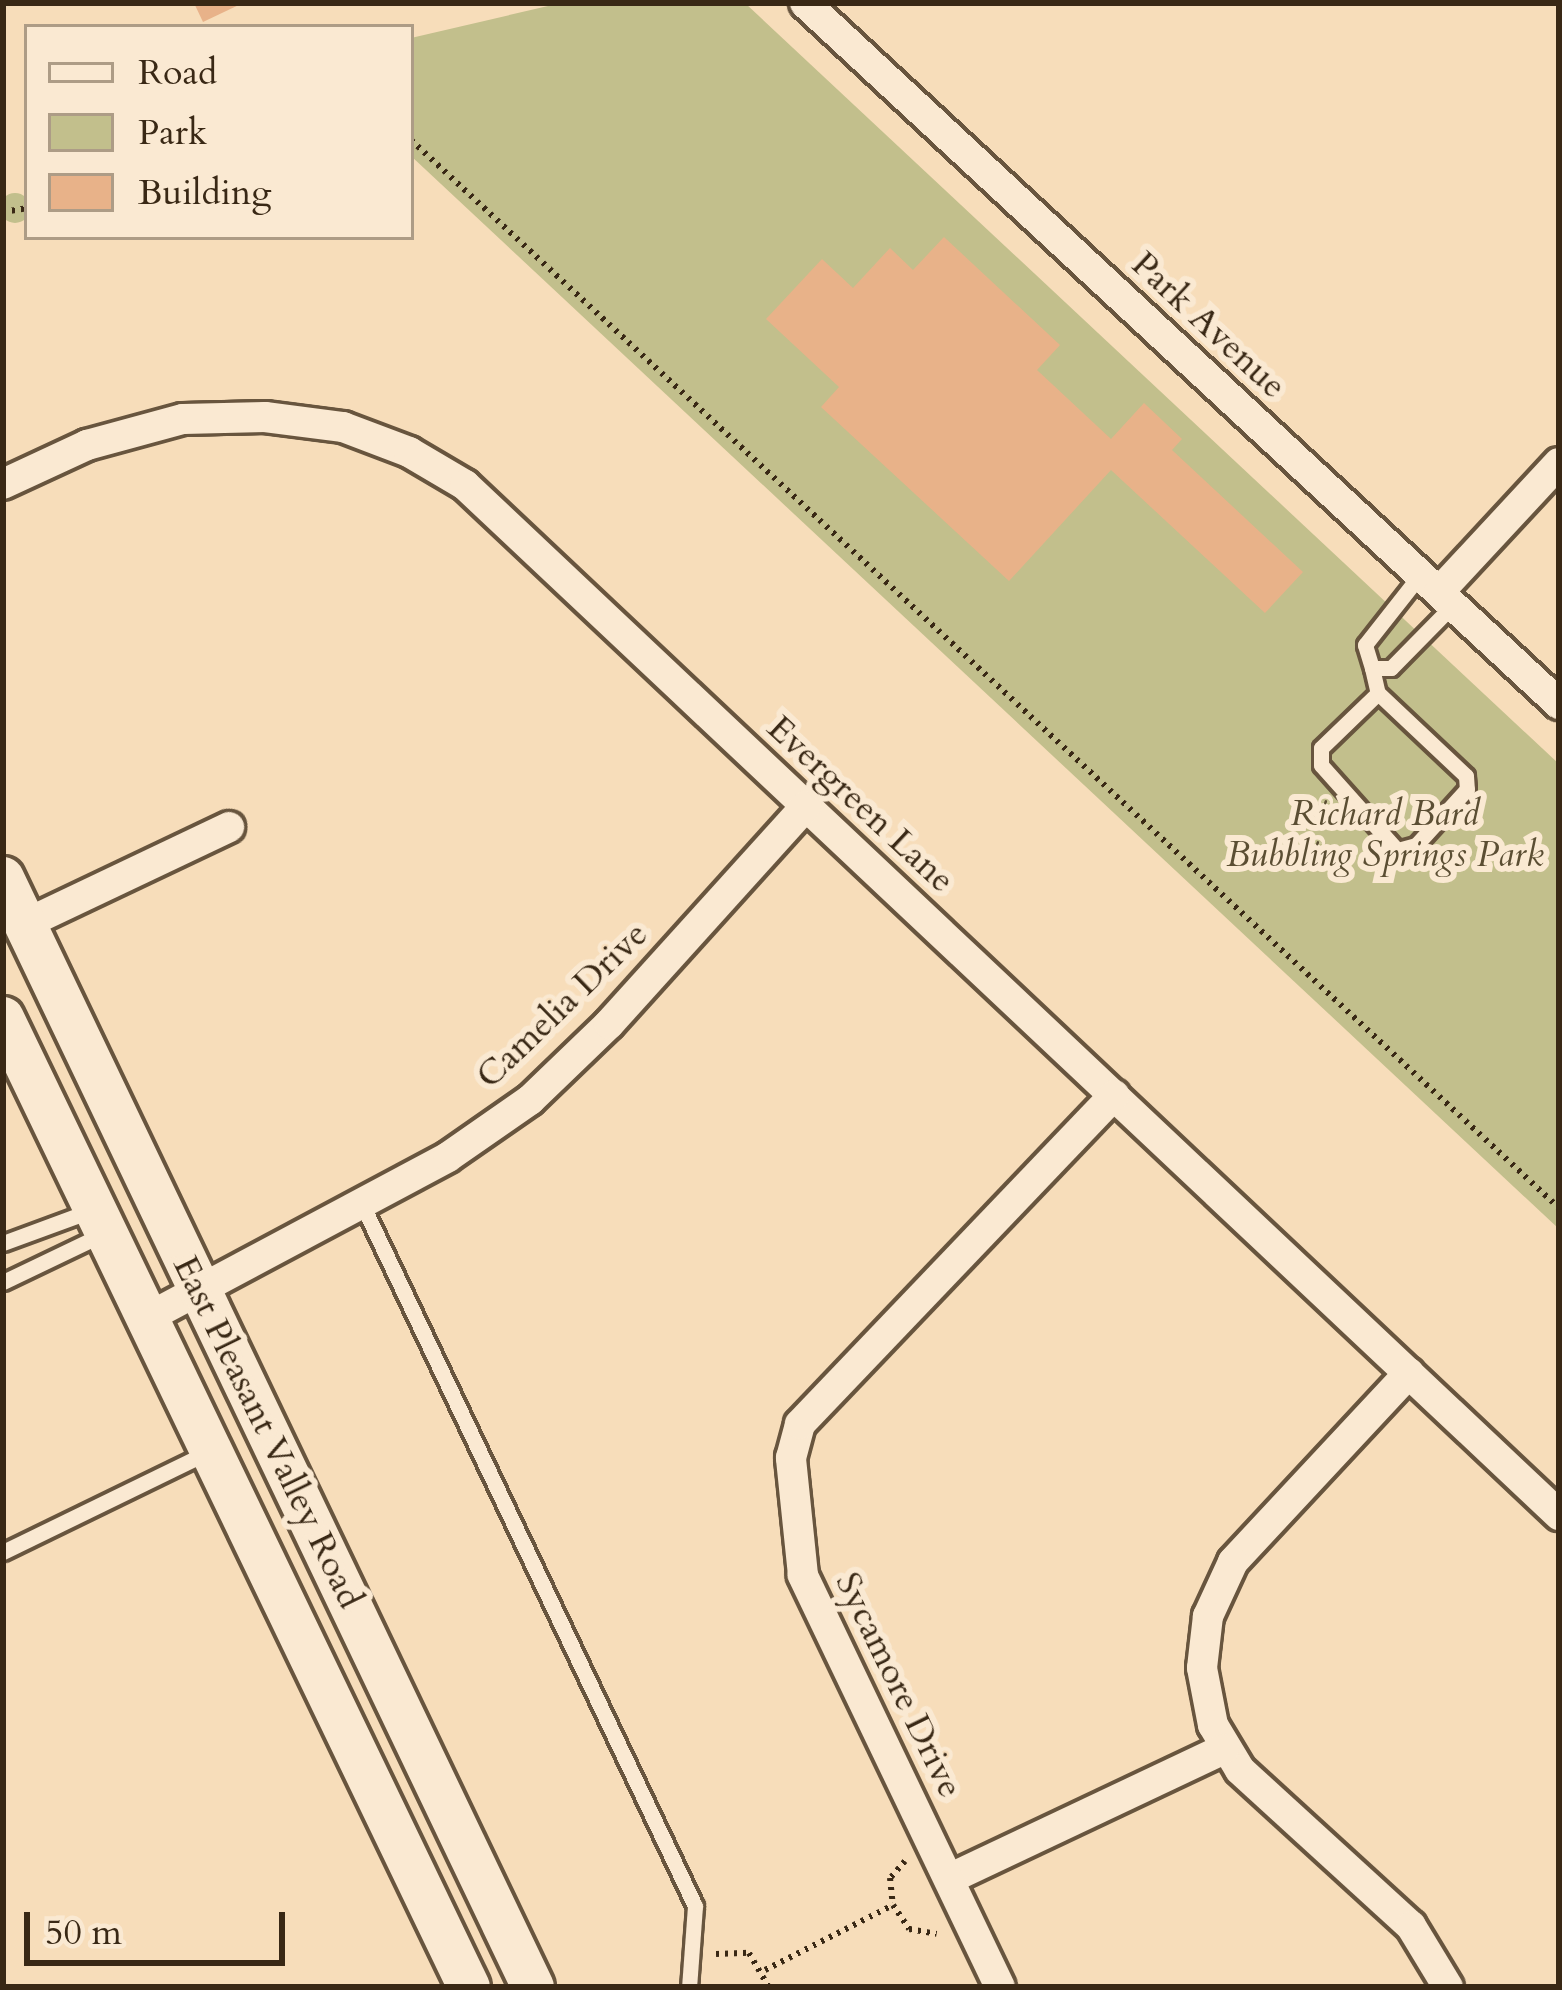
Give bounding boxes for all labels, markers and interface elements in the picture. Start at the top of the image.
legend [24,24,414,240]
text: Road [138,48,217,97]
text: Park [138,108,207,157]
text: Building [138,168,271,217]
street label: Park Avenue [1123,242,1295,408]
street label: Evergreen Lane [758,706,964,902]
park label: Richard Bard Bubbling Springs Park [1226,791,1544,876]
street label: Camelia Drive [467,913,657,1097]
street label: East Pleasant Valley Road [164,1249,372,1615]
street label: Sycamore Drive [826,1565,972,1805]
scale bar [30,1888,291,1962]
text: 50 m [45,1908,122,1957]

